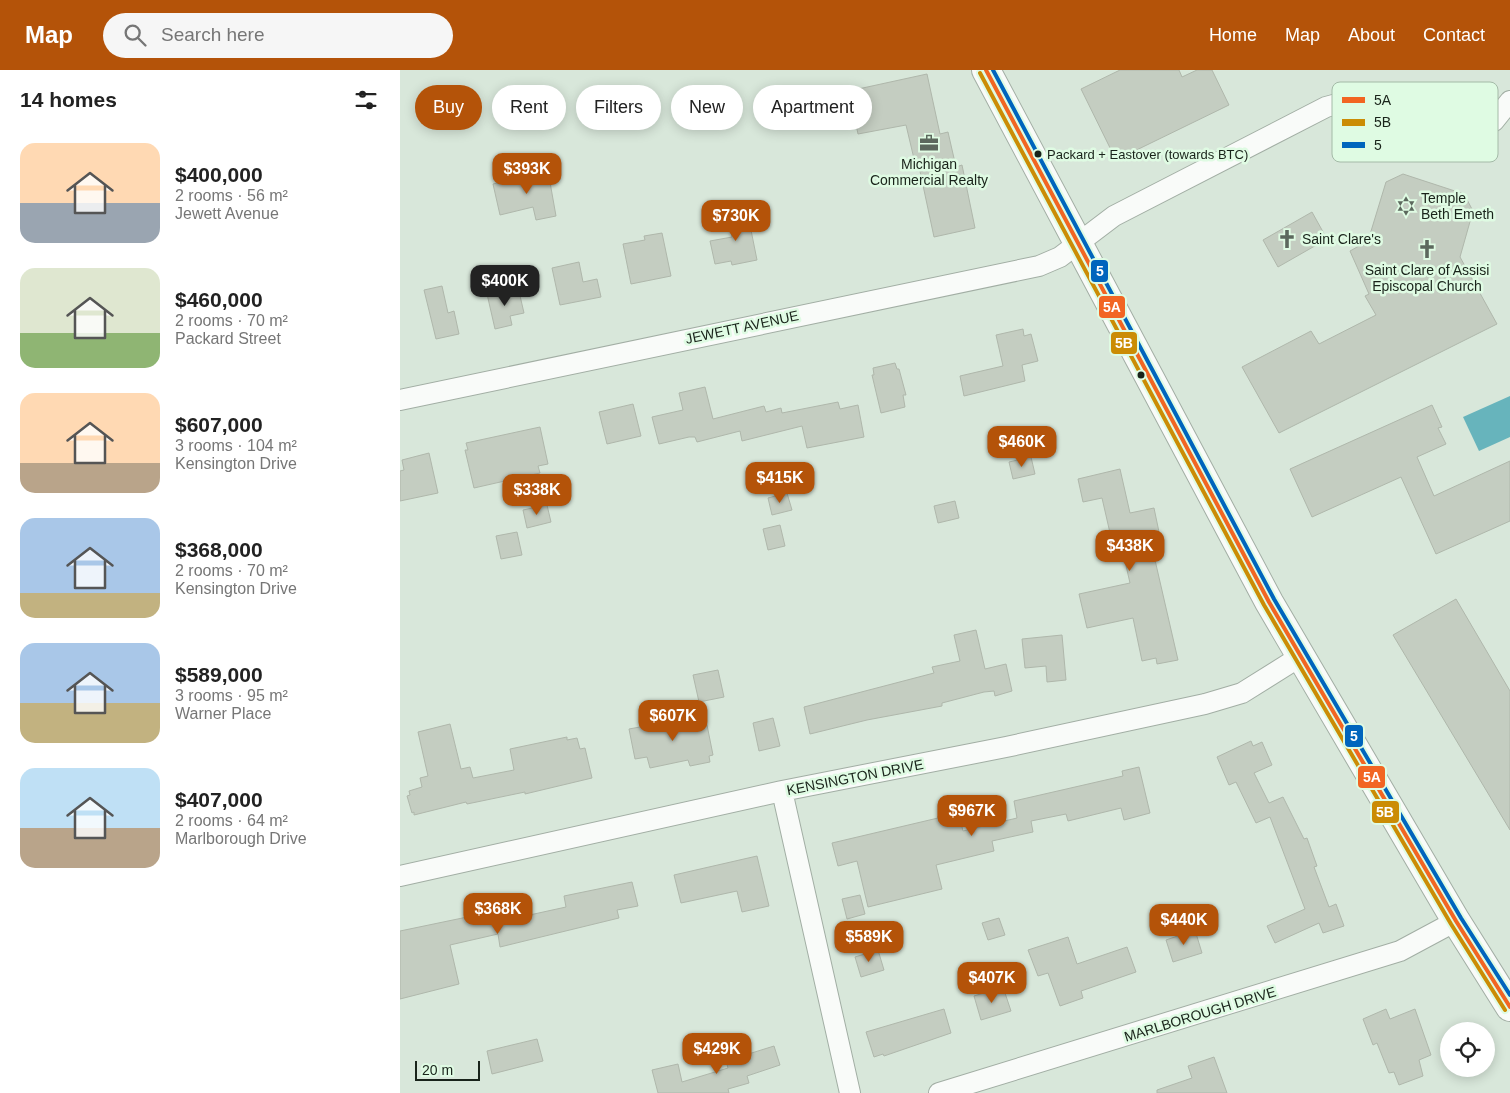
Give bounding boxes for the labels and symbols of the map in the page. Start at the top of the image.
legend [1332,82,1498,162]
text: 5A [1374,92,1392,108]
text: 5B [1374,114,1391,130]
office icon: Michigan Commercial Realty [918,132,940,154]
text: 5 [1374,137,1382,153]
place label: Packard + Eastover (towards BTC) [1047,147,1248,162]
marker: Packard + Eastover (towards BTC) [1033,149,1043,159]
pin: $393K [492,152,562,195]
place label: Michigan Commercial Realty [870,156,988,188]
place label: Temple Beth Emeth [1421,190,1494,222]
synagogue icon: Temple Beth Emeth [1395,195,1417,217]
pin: $730K [701,200,771,242]
church icon: Saint Clare's [1276,228,1298,250]
place label: Saint Clare's [1302,231,1381,247]
church icon: Saint Clare of Assisi Episcopal Church [1416,238,1438,260]
line badge: 5 [1090,259,1109,283]
place label: Saint Clare of Assisi Episcopal Church [1365,262,1489,294]
text: 5 [1096,263,1104,279]
pin: $400K [470,264,540,307]
line badge: 5A [1098,295,1126,319]
text: 5A [1103,299,1121,315]
street label: JEWETT AVENUE [684,307,800,347]
line badge: 5B [1110,331,1138,355]
text: 5B [1115,335,1133,351]
unlabelled marker [1136,370,1146,380]
pin: $460K [987,426,1057,468]
pin: $415K [745,462,815,504]
pin: $338K [502,474,572,516]
pin: $438K [1095,530,1165,572]
pin: $607K [638,700,708,742]
line badge: 5 [1344,724,1364,748]
text: 5 [1350,728,1358,744]
street label: KENSINGTON DRIVE [785,756,925,798]
line badge: 5A [1357,765,1386,789]
text: 5A [1363,769,1381,785]
pin: $967K [937,794,1007,837]
line badge: 5B [1371,800,1400,824]
text: 5B [1376,804,1394,820]
pin: $368K [463,892,533,935]
pin: $440K [1149,904,1219,946]
pin: $589K [834,920,904,963]
pin: $407K [957,962,1027,1004]
street label: MARLBOROUGH DRIVE [1122,983,1278,1045]
pin: $429K [682,1032,752,1075]
scale bar [415,1058,480,1081]

